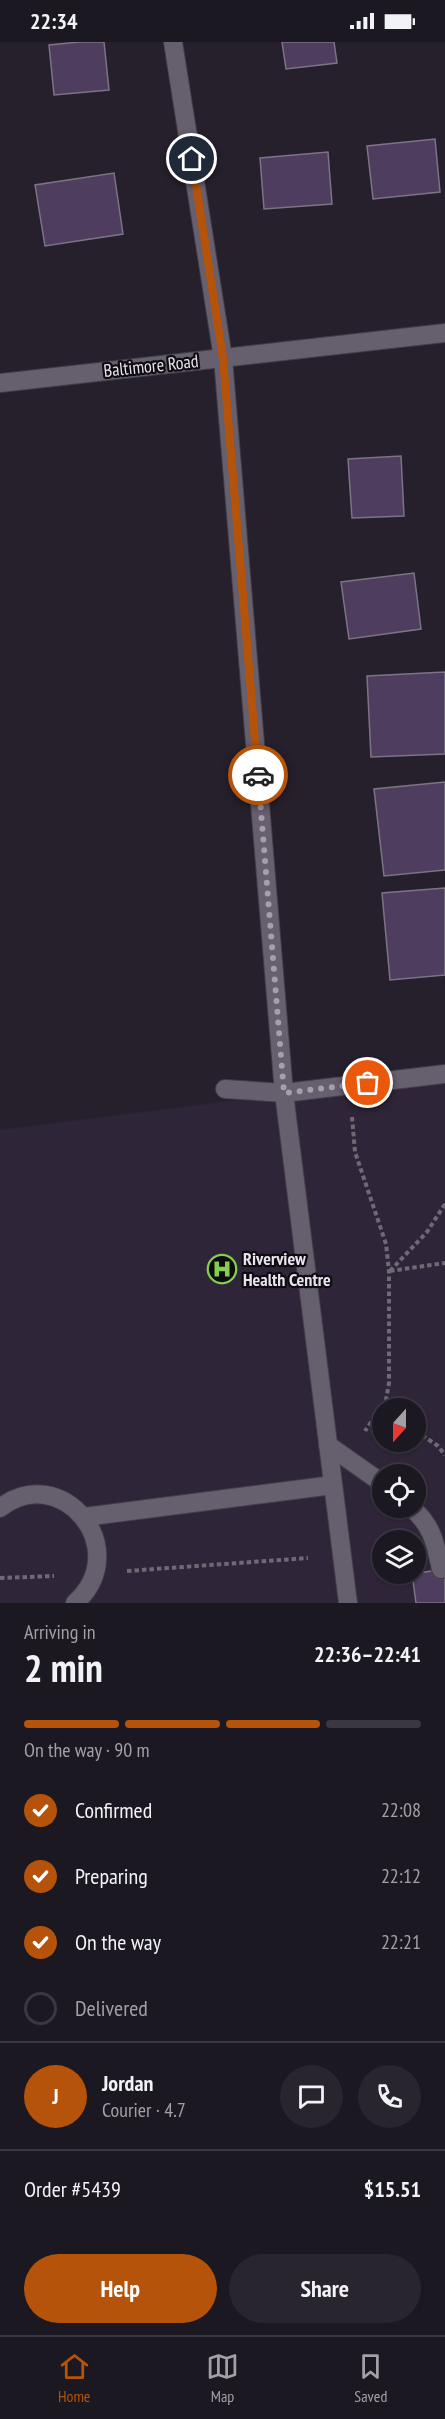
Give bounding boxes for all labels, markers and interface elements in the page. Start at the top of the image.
text: 22:34 [30,7,78,35]
pin [166,133,217,184]
icon: home [175,142,208,175]
street label: Baltimore Road [102,349,199,382]
courier [228,745,288,805]
icon: car [242,759,275,792]
pin [342,1057,393,1108]
icon: bag [351,1066,384,1099]
place label: Riverview Health Centre [243,1247,331,1291]
hospital icon: Riverview Health Centre [206,1253,238,1285]
north arrow [372,1398,426,1452]
map controls [372,1398,426,1584]
button: locate [372,1464,426,1518]
button: layers [372,1530,426,1584]
text: Arriving in [24,1619,96,1645]
text: 22:36–22:41 [314,1640,421,1668]
text: 2 min [24,1642,103,1693]
text: On the way · 90 m [24,1737,150,1763]
icon: check [24,1794,57,1827]
text: Confirmed [75,1796,152,1824]
text: 22:08 [381,1797,421,1823]
icon: check [24,1860,57,1893]
text: Preparing [75,1862,148,1890]
text: 22:12 [381,1863,421,1889]
icon: check [24,1926,57,1959]
text: On the way [75,1928,161,1956]
text: 22:21 [381,1929,421,1955]
text: Delivered [75,1994,148,2022]
button: chat [280,2065,343,2128]
button: phone [358,2065,421,2128]
text: Jordan [102,2069,153,2097]
text: J [52,2082,59,2110]
text: Courier · 4.7 [102,2097,186,2123]
text: Order #5439 [24,2175,121,2203]
text: $15.51 [364,2175,421,2203]
button: Help [24,2254,217,2323]
button: Share [229,2254,421,2323]
tab: Home [58,2350,91,2406]
tab: Map [206,2350,239,2406]
tab: Saved [354,2350,387,2406]

